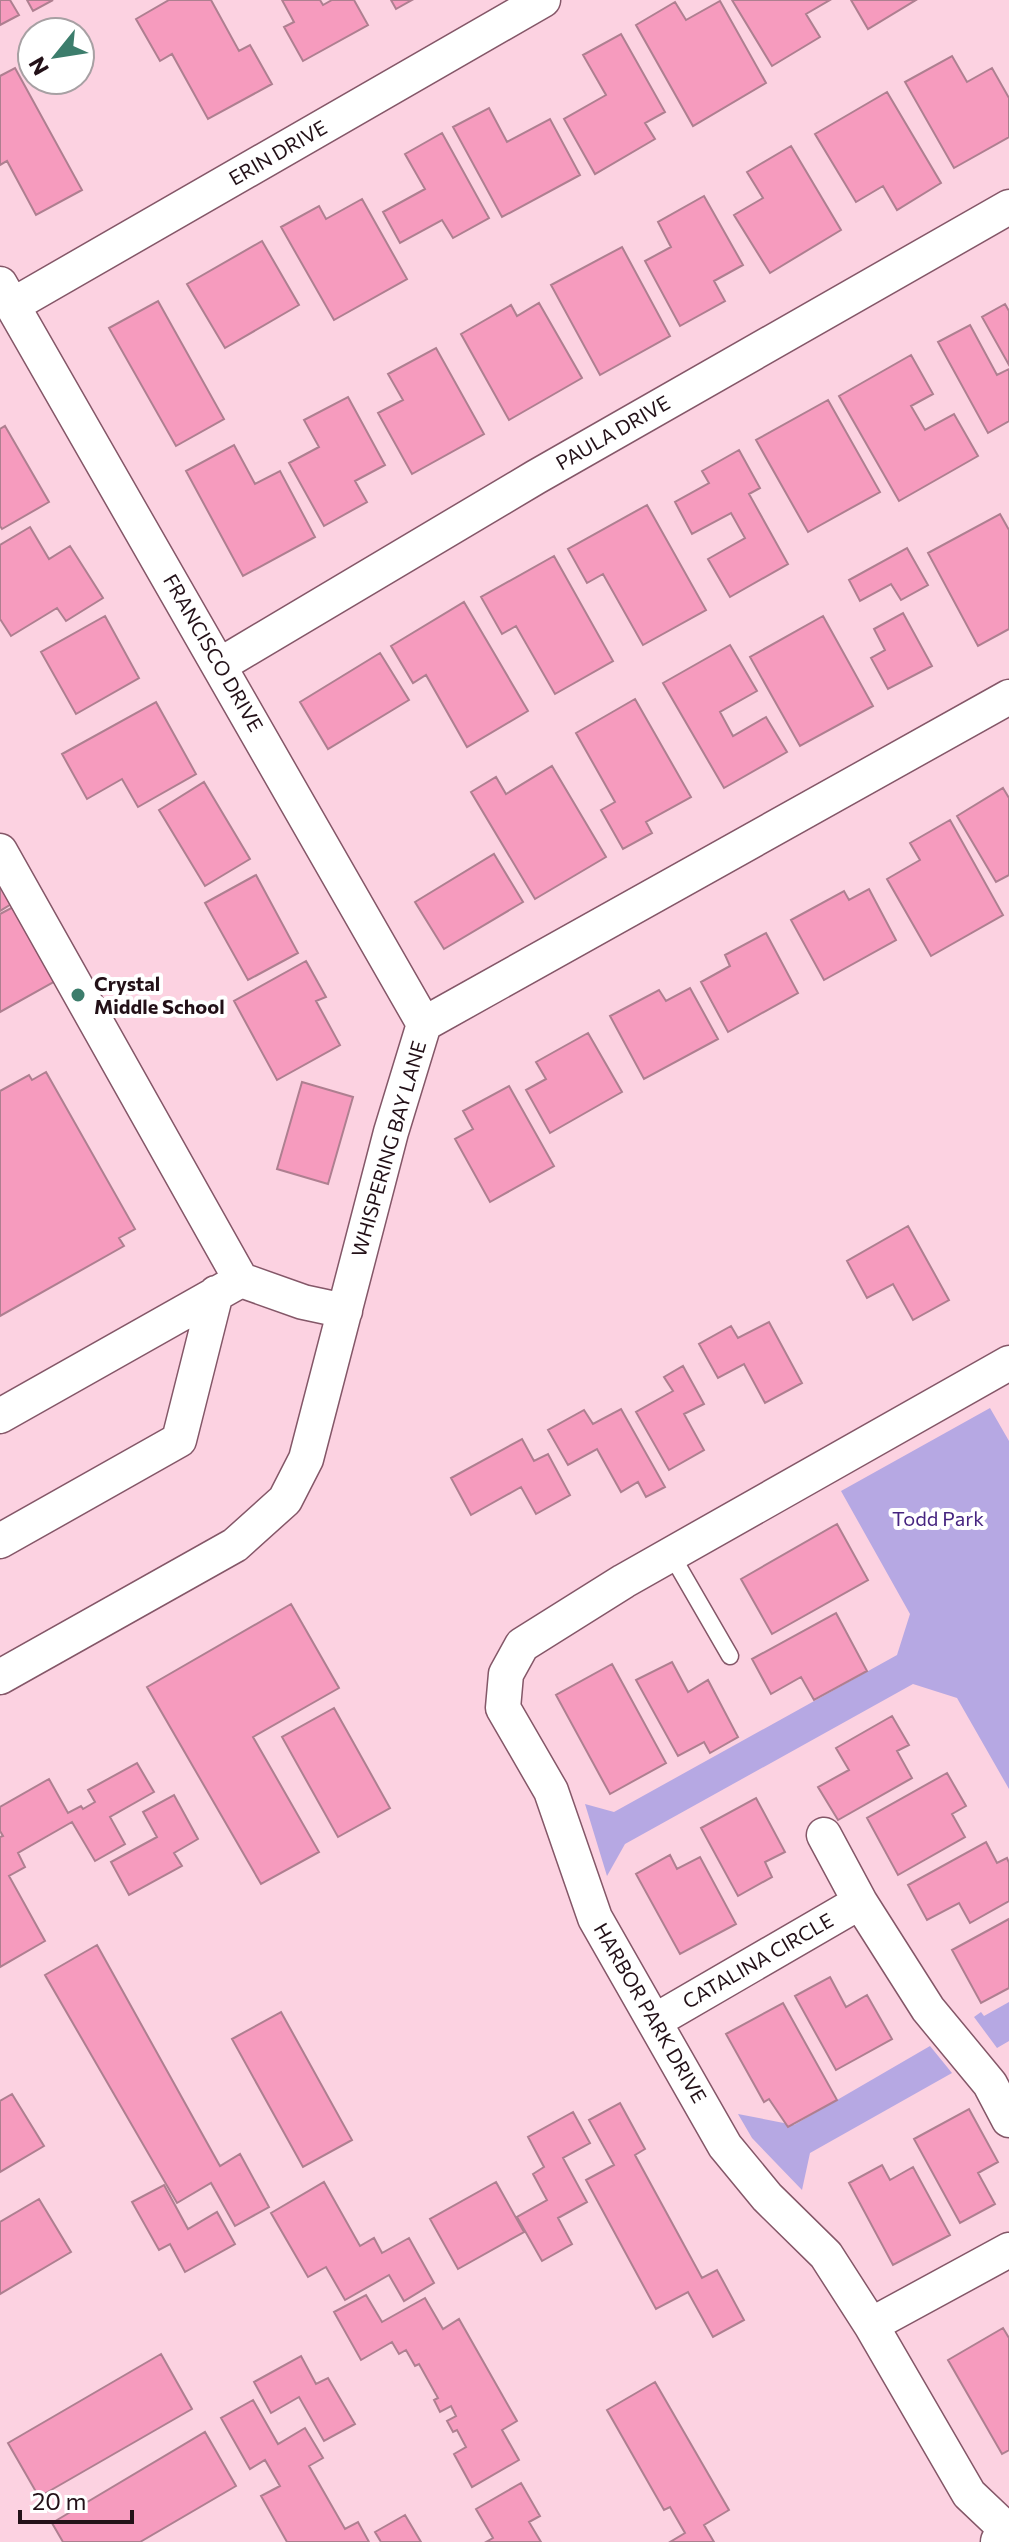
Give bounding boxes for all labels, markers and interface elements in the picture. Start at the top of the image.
north arrow [16,16,96,96]
text: N [22,52,54,80]
street label: ERIN DRIVE [224,114,331,190]
street label: PAULA DRIVE [551,390,674,474]
street label: FRANCISCO DRIVE [159,569,269,736]
place label: Crystal Middle School [94,971,225,1018]
marker: Crystal Middle School [69,986,87,1004]
street label: WHISPERING BAY LANE [346,1038,430,1260]
park label: Todd Park [892,1506,984,1530]
street label: CATALINA CIRCLE [678,1907,837,2013]
street label: HARBOR PARK DRIVE [589,1918,712,2107]
scale bar [20,2474,132,2524]
text: 20 m [32,2486,86,2515]

